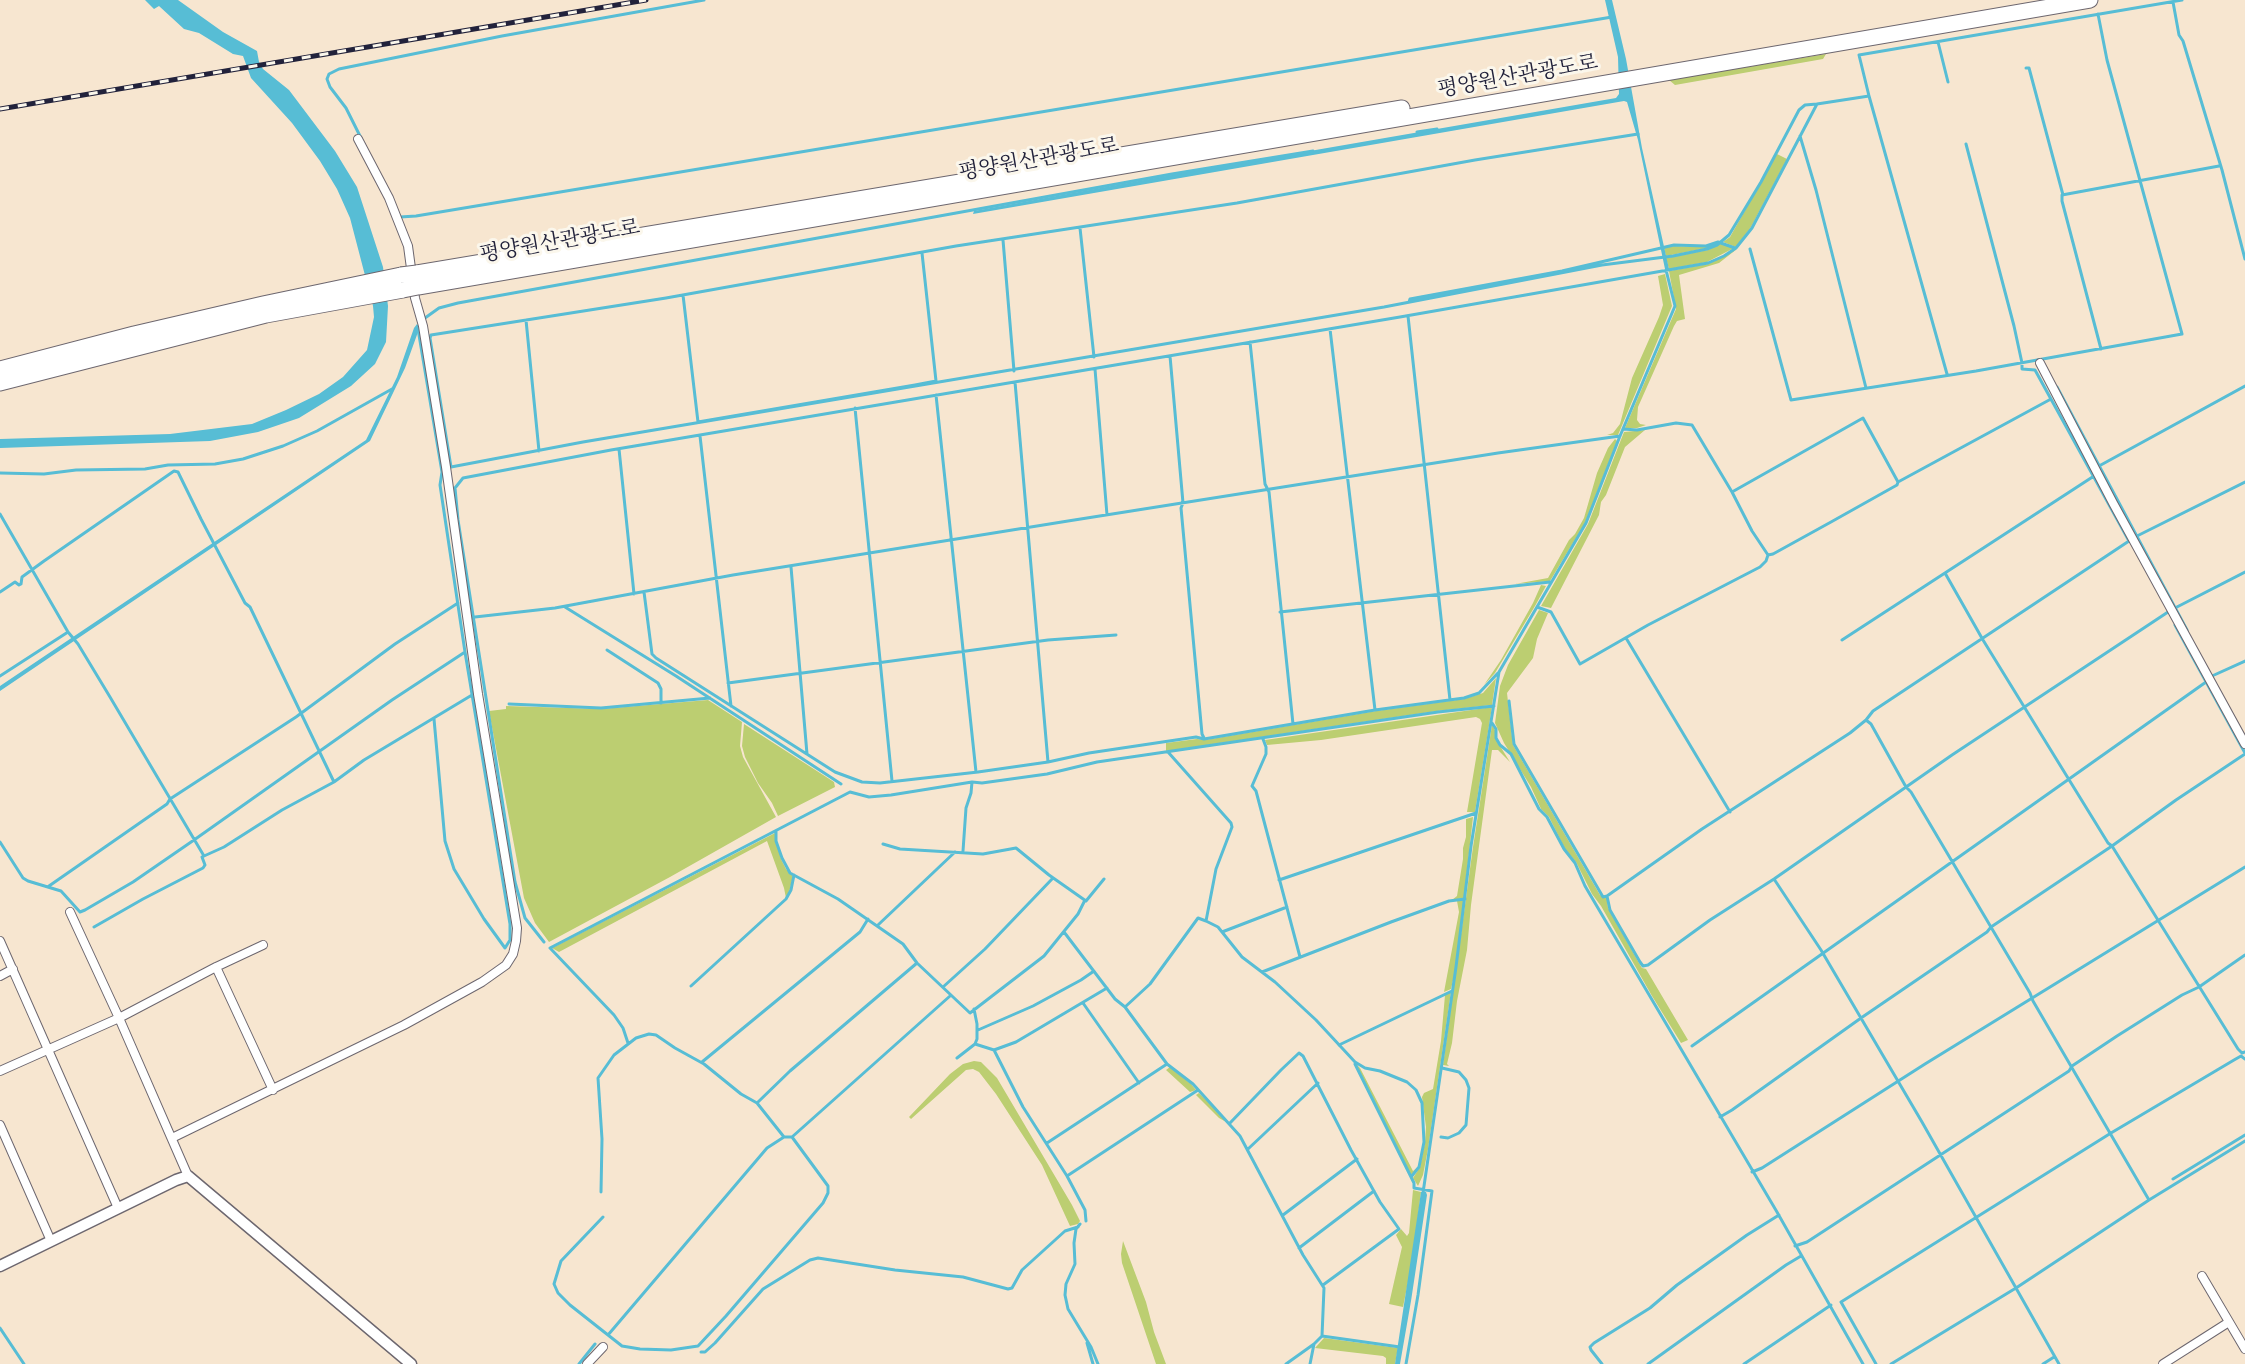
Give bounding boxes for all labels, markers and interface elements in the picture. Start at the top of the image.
street label: 평양원산관광도로 [1436,51,1600,103]
street label: 평양원산관광도로 [957,134,1121,186]
street label: 평양원산관광도로 [478,216,642,268]

